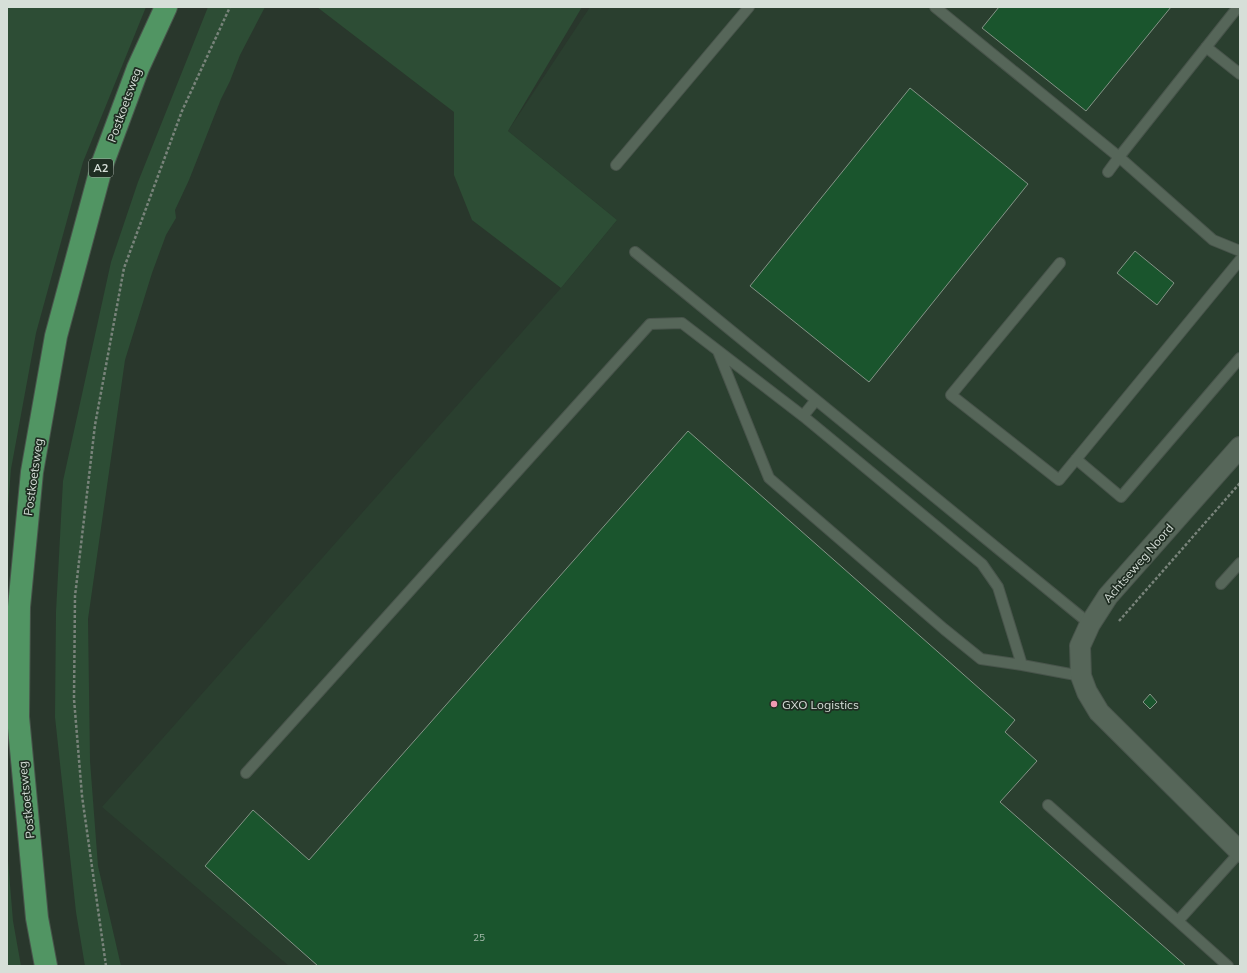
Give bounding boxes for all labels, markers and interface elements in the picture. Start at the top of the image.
street label: Postkoetsweg [104,66,144,144]
road number: A2 [89,159,113,177]
street label: Postkoetsweg [20,437,46,517]
street label: Achtseweg Noord [1100,520,1176,606]
place label: GXO Logistics [782,697,859,712]
marker: GXO Logistics [769,699,779,709]
street label: Postkoetsweg [14,760,38,840]
house number: 25 [473,931,485,944]

